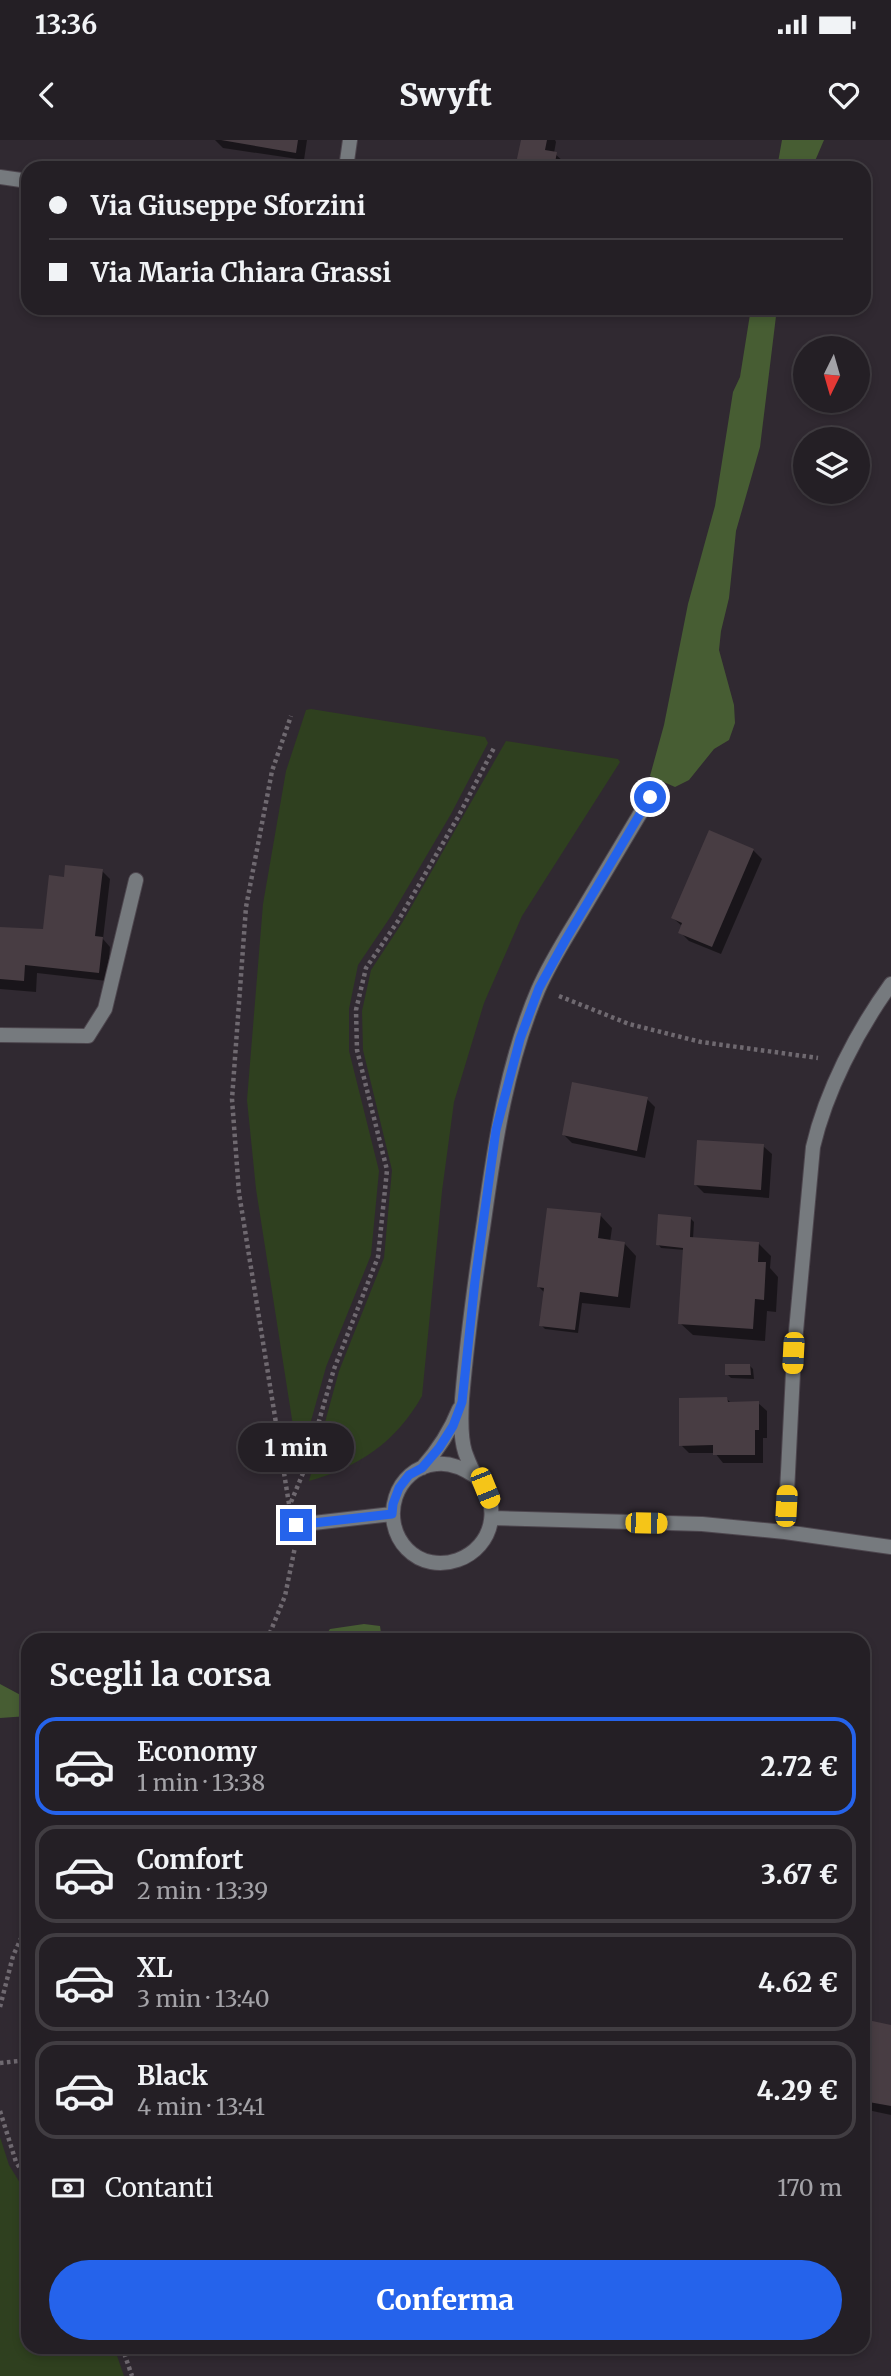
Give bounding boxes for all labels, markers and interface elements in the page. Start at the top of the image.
text: 13:36 [35,8,97,41]
text: Swyft [399,75,492,115]
icon: back [28,76,66,114]
icon: heart [825,76,863,114]
text: Via Giuseppe Sforzini [91,189,366,222]
text: Via Maria Chiara Grassi [91,256,391,289]
north arrow [793,336,870,413]
map controls [793,336,870,504]
button: layers [793,427,870,504]
route start [634,781,666,813]
car [782,1331,805,1375]
callout: 1 min [238,1424,354,1472]
text: 1 min [264,1433,328,1462]
car [468,1465,503,1511]
car [775,1484,798,1528]
route end [280,1509,312,1541]
car [625,1512,668,1534]
text: Scegli la corsa [49,1655,271,1695]
icon: car [53,1735,116,1798]
text: Economy [137,1735,257,1768]
text: 2.72 € [761,1750,838,1783]
text: 1 min · 13:38 [137,1768,265,1797]
icon: car [53,1843,116,1906]
text: Comfort [137,1843,243,1876]
text: 3.67 € [761,1858,838,1891]
text: 2 min · 13:39 [137,1876,268,1905]
icon: car [53,1951,116,2014]
text: XL [137,1951,173,1984]
text: 4.62 € [758,1966,838,1999]
text: 3 min · 13:40 [137,1984,270,2013]
icon: car [53,2059,116,2122]
text: Black [137,2059,208,2092]
text: 4.29 € [756,2074,838,2107]
text: 4 min · 13:41 [137,2092,265,2121]
icon: cash [49,2169,87,2207]
text: Contanti [105,2171,213,2204]
text: 170 m [777,2173,842,2202]
button: Conferma [49,2260,842,2340]

